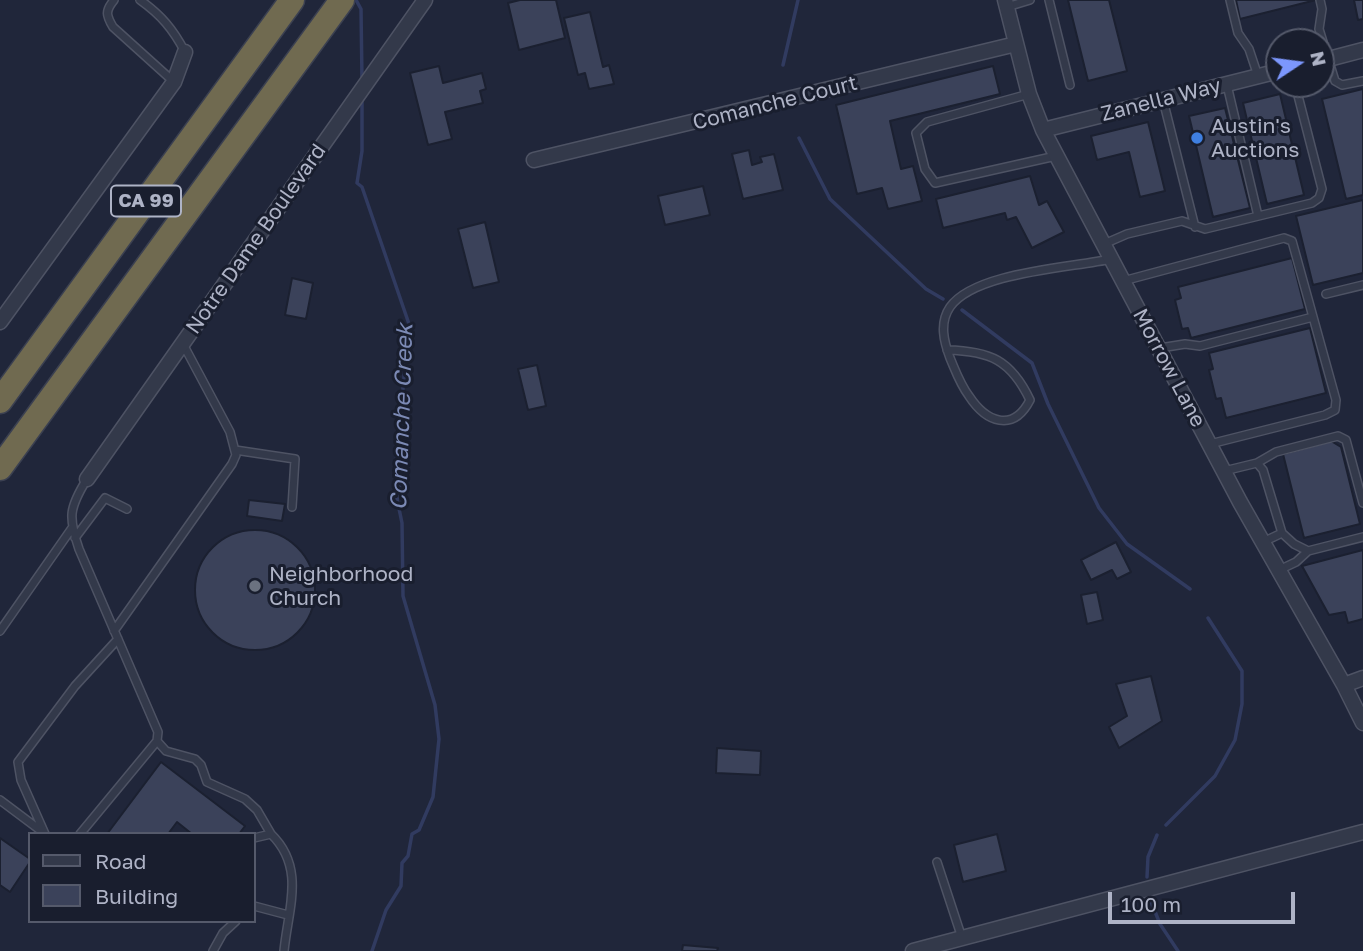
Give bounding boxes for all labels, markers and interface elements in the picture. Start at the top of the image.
north arrow [1265,28,1335,98]
text: N [1306,49,1332,68]
street label: Comanche Court [690,70,860,136]
street label: Zanella Way [1098,73,1224,127]
place label: Austin's Auctions [1211,113,1299,163]
marker: Austin's Auctions [1189,130,1205,146]
street label: Notre Dame Boulevard [181,139,331,339]
road number: CA 99 [111,186,181,216]
street label: Morrow Lane [1127,304,1211,432]
water label: Comanche Creek [385,323,419,511]
place label: Neighborhood Church [269,561,413,611]
marker: Neighborhood Church [247,578,263,594]
legend [28,832,256,923]
text: Road [95,848,146,874]
scale bar [1111,878,1298,922]
text: Building [95,883,178,909]
text: 100 m [1121,891,1181,917]

